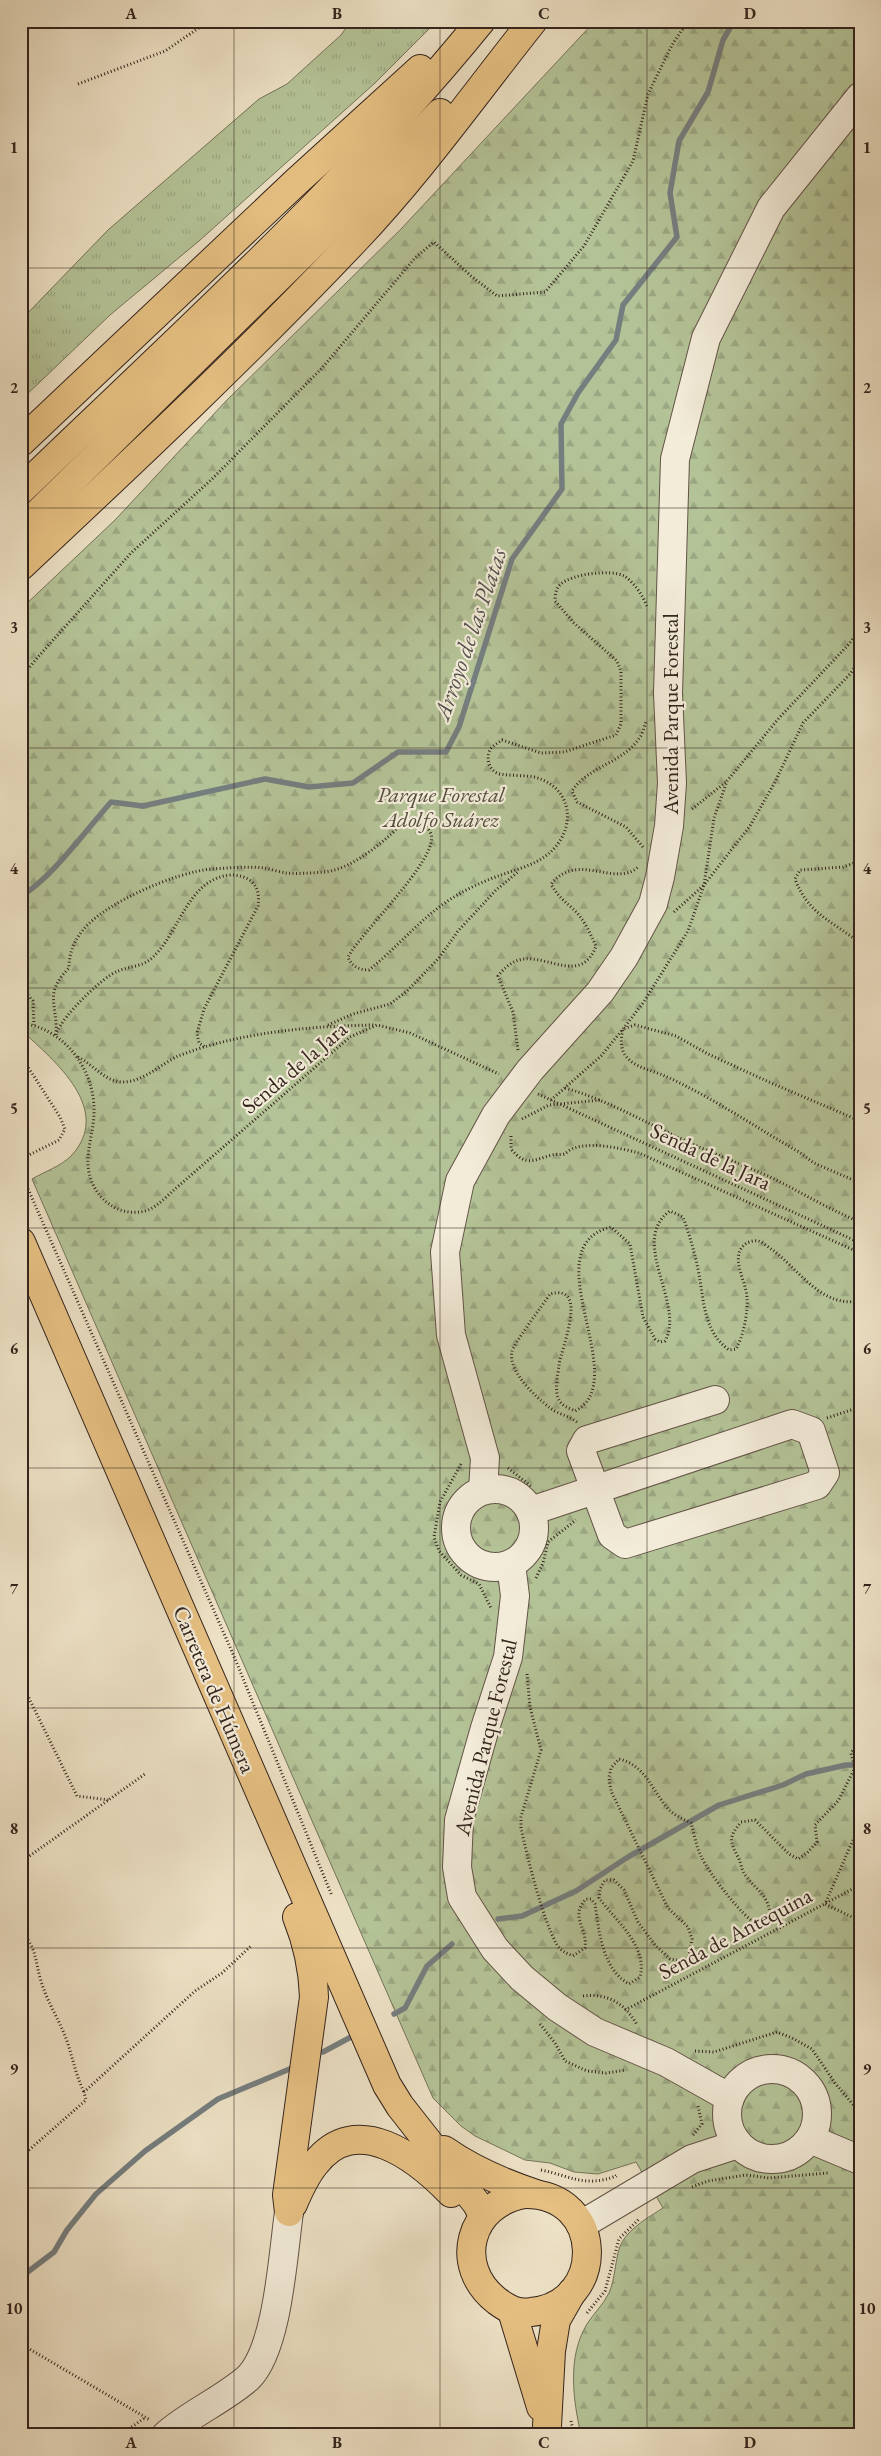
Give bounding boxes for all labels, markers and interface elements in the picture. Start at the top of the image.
text: A [124,3,137,24]
text: B [332,3,342,24]
text: C [538,3,550,24]
text: D [744,3,756,24]
text: 1 [10,137,18,158]
text: 1 [863,137,871,158]
text: 2 [10,377,19,398]
text: 2 [863,377,872,398]
water label: Arroyo de las Platas [425,544,513,726]
street label: Avenida Parque Forestal [656,613,685,816]
text: 3 [10,617,18,638]
text: 3 [863,617,871,638]
park label: Parque Forestal Adolfo Suárez [377,780,506,834]
text: 4 [10,858,19,879]
text: 4 [863,858,872,879]
street label: Senda de la Jara [235,1014,353,1120]
text: 5 [10,1098,18,1119]
text: 5 [863,1098,871,1119]
street label: Senda de la Jara [646,1116,776,1197]
text: 6 [10,1338,19,1359]
text: 6 [863,1338,872,1359]
text: 7 [10,1578,19,1599]
text: 7 [863,1578,872,1599]
street label: Carretera de Húmera [166,1601,263,1777]
street label: Avenida Parque Forestal [447,1636,524,1839]
text: 8 [10,1818,18,1839]
text: 8 [863,1818,871,1839]
street label: Senda de Antequina [653,1881,817,1986]
text: 9 [10,2058,19,2079]
text: 9 [863,2058,872,2079]
text: 10 [6,2298,23,2319]
text: 10 [859,2298,876,2319]
text: A [124,2432,137,2453]
text: B [332,2432,342,2453]
text: C [538,2432,550,2453]
text: D [744,2432,756,2453]

